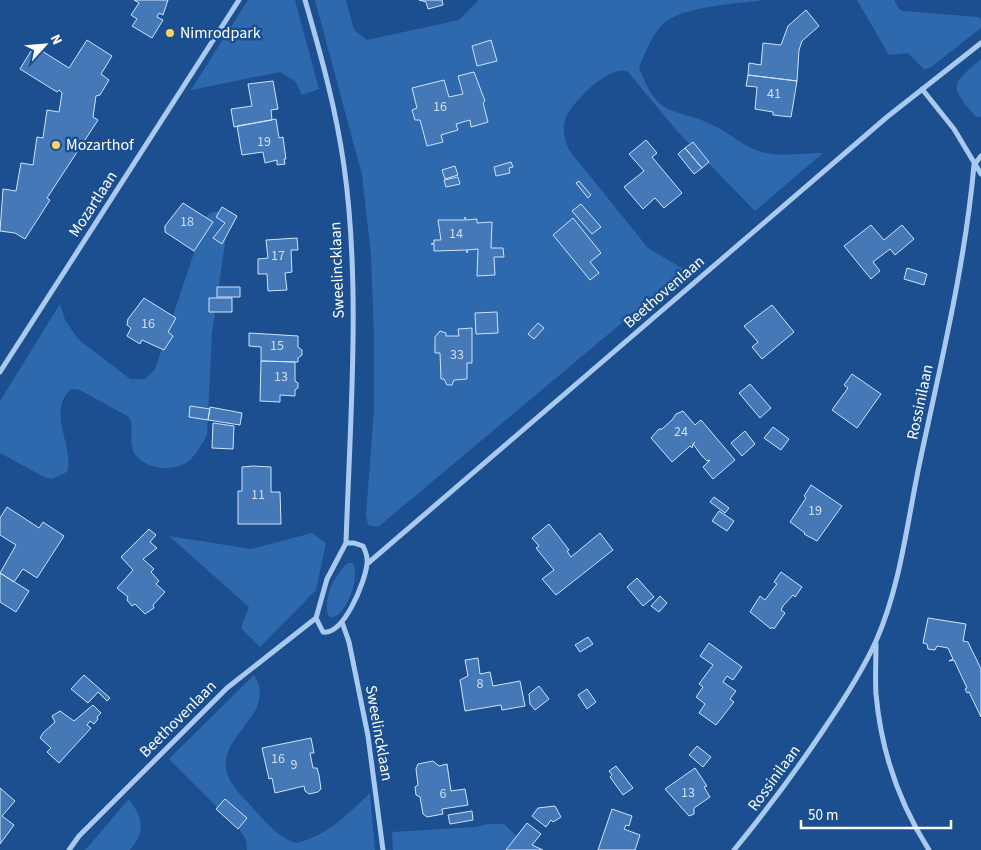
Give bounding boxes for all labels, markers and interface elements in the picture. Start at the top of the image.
north arrow [20,20,70,70]
place label: Nimrodpark [180,22,261,44]
marker: Nimrodpark [164,27,176,39]
text: N [45,31,67,48]
house number: 41 [767,84,781,104]
house number: 16 [433,97,447,117]
house number: 19 [257,132,271,152]
place label: Mozarthof [66,134,135,156]
marker: Mozarthof [50,139,62,151]
street label: Mozartlaan [63,167,123,241]
house number: 18 [180,212,194,232]
street label: Sweelincklaan [324,221,350,319]
house number: 14 [449,224,463,244]
house number: 17 [271,246,285,266]
street label: Beethovenlaan [619,251,709,333]
house number: 16 [141,314,155,334]
house number: 15 [270,336,284,356]
house number: 33 [450,345,464,365]
street label: Rossinilaan [901,362,939,442]
house number: 13 [274,367,288,387]
house number: 24 [674,422,688,442]
house number: 11 [251,485,265,505]
house number: 19 [808,501,822,521]
house number: 8 [477,674,484,694]
street label: Beethovenlaan [135,676,221,762]
street label: Sweelincklaan [360,683,398,783]
street label: Rossinilaan [743,741,805,815]
house number: 16 [271,749,285,769]
house number: 9 [291,755,298,775]
house number: 13 [681,783,695,803]
house number: 6 [440,784,447,804]
scale bar [801,798,951,830]
text: 50 m [808,805,838,826]

